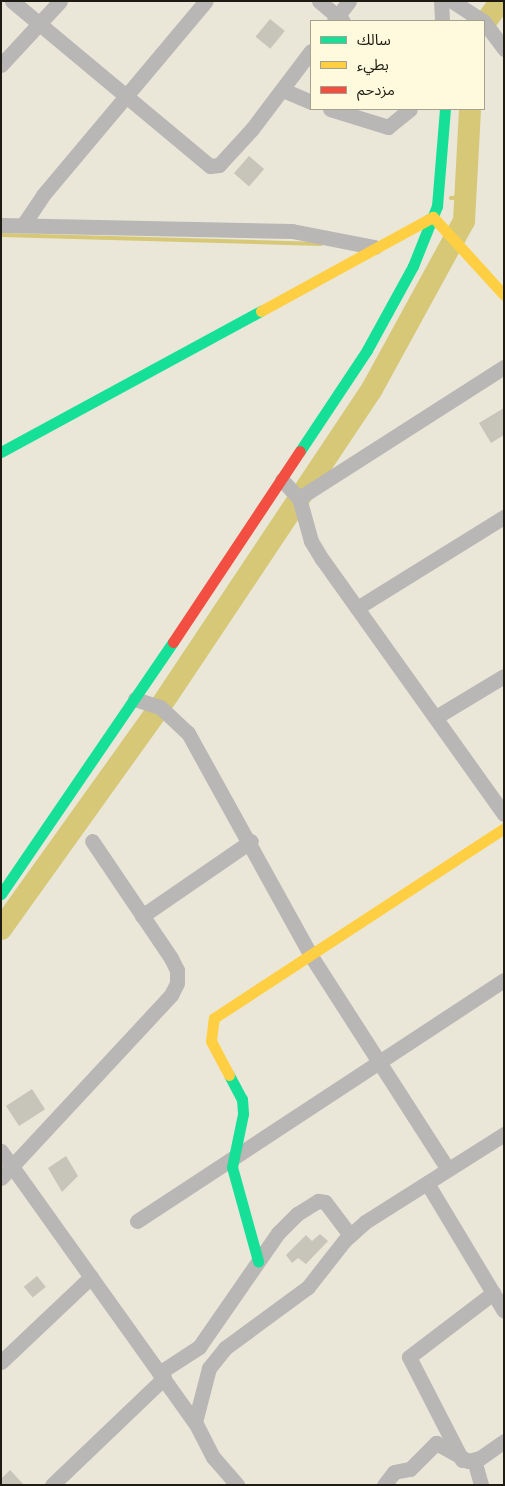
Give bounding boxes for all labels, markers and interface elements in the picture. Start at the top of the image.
legend [310,20,485,110]
text: سالك [357,32,391,51]
text: بطيء [357,57,389,76]
text: مزدحم [357,82,395,101]

